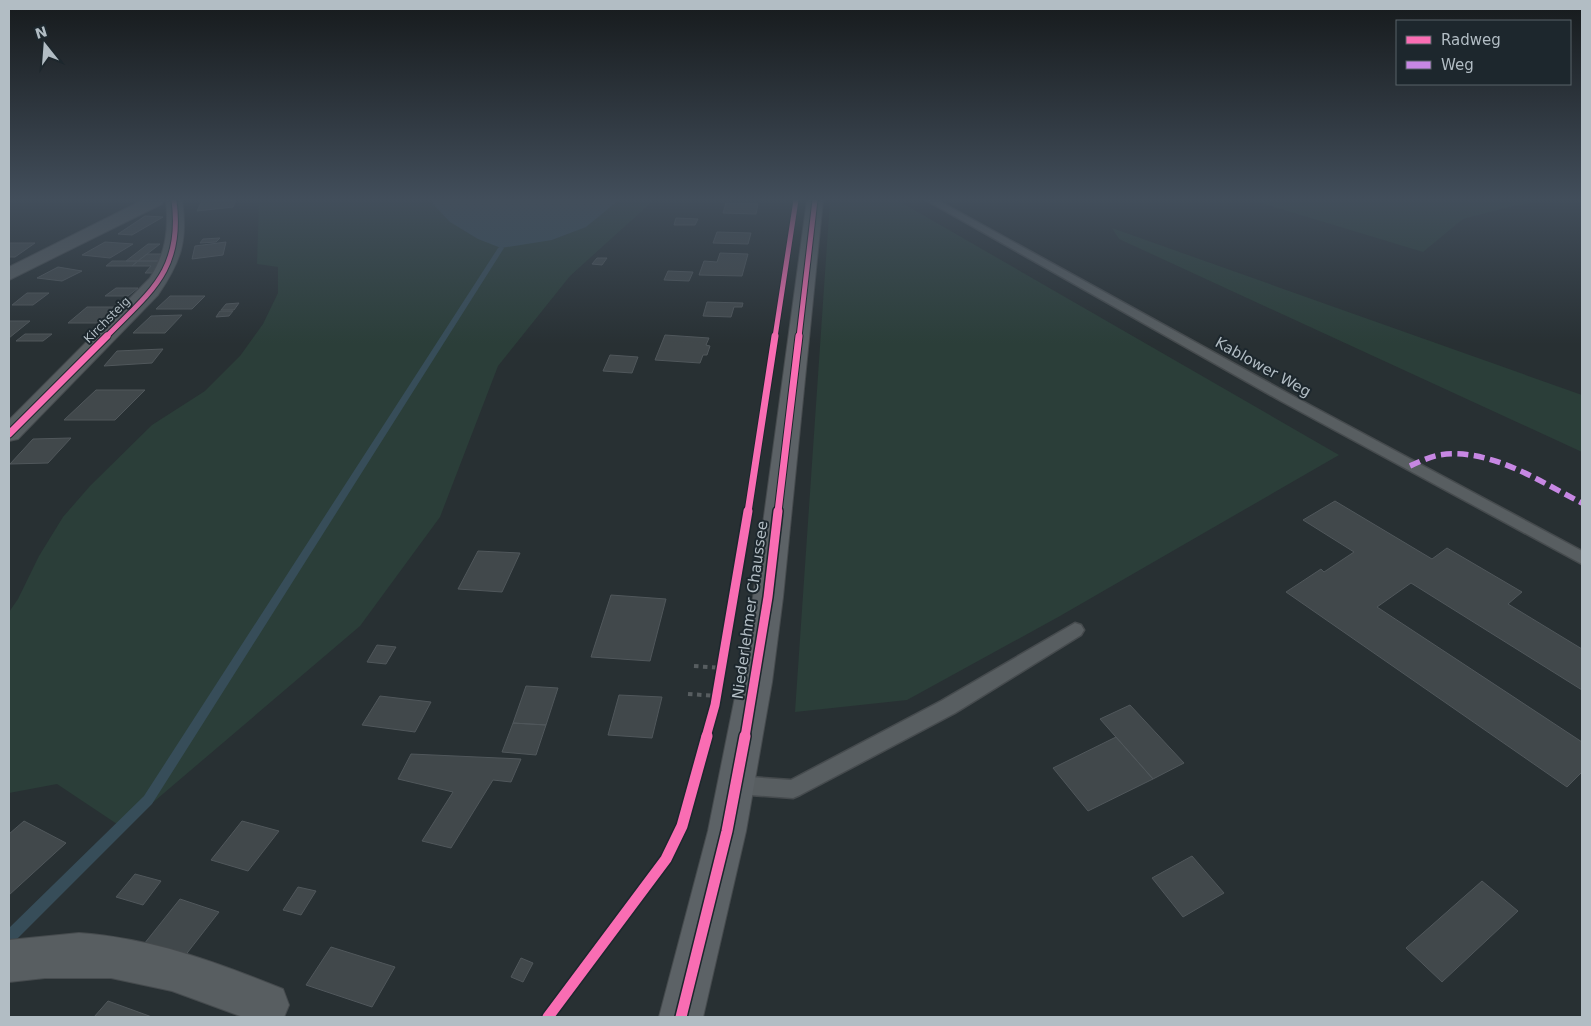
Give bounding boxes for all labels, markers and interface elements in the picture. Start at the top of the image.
north arrow [20,20,70,70]
legend [1396,20,1571,85]
text: N [33,23,49,42]
text: Radweg [1441,31,1501,49]
text: Weg [1441,56,1474,74]
street label: Kirchsteig [81,294,133,346]
street label: Kablower Weg [1212,333,1314,401]
street label: Niederlehmer Chaussee [729,520,771,700]

